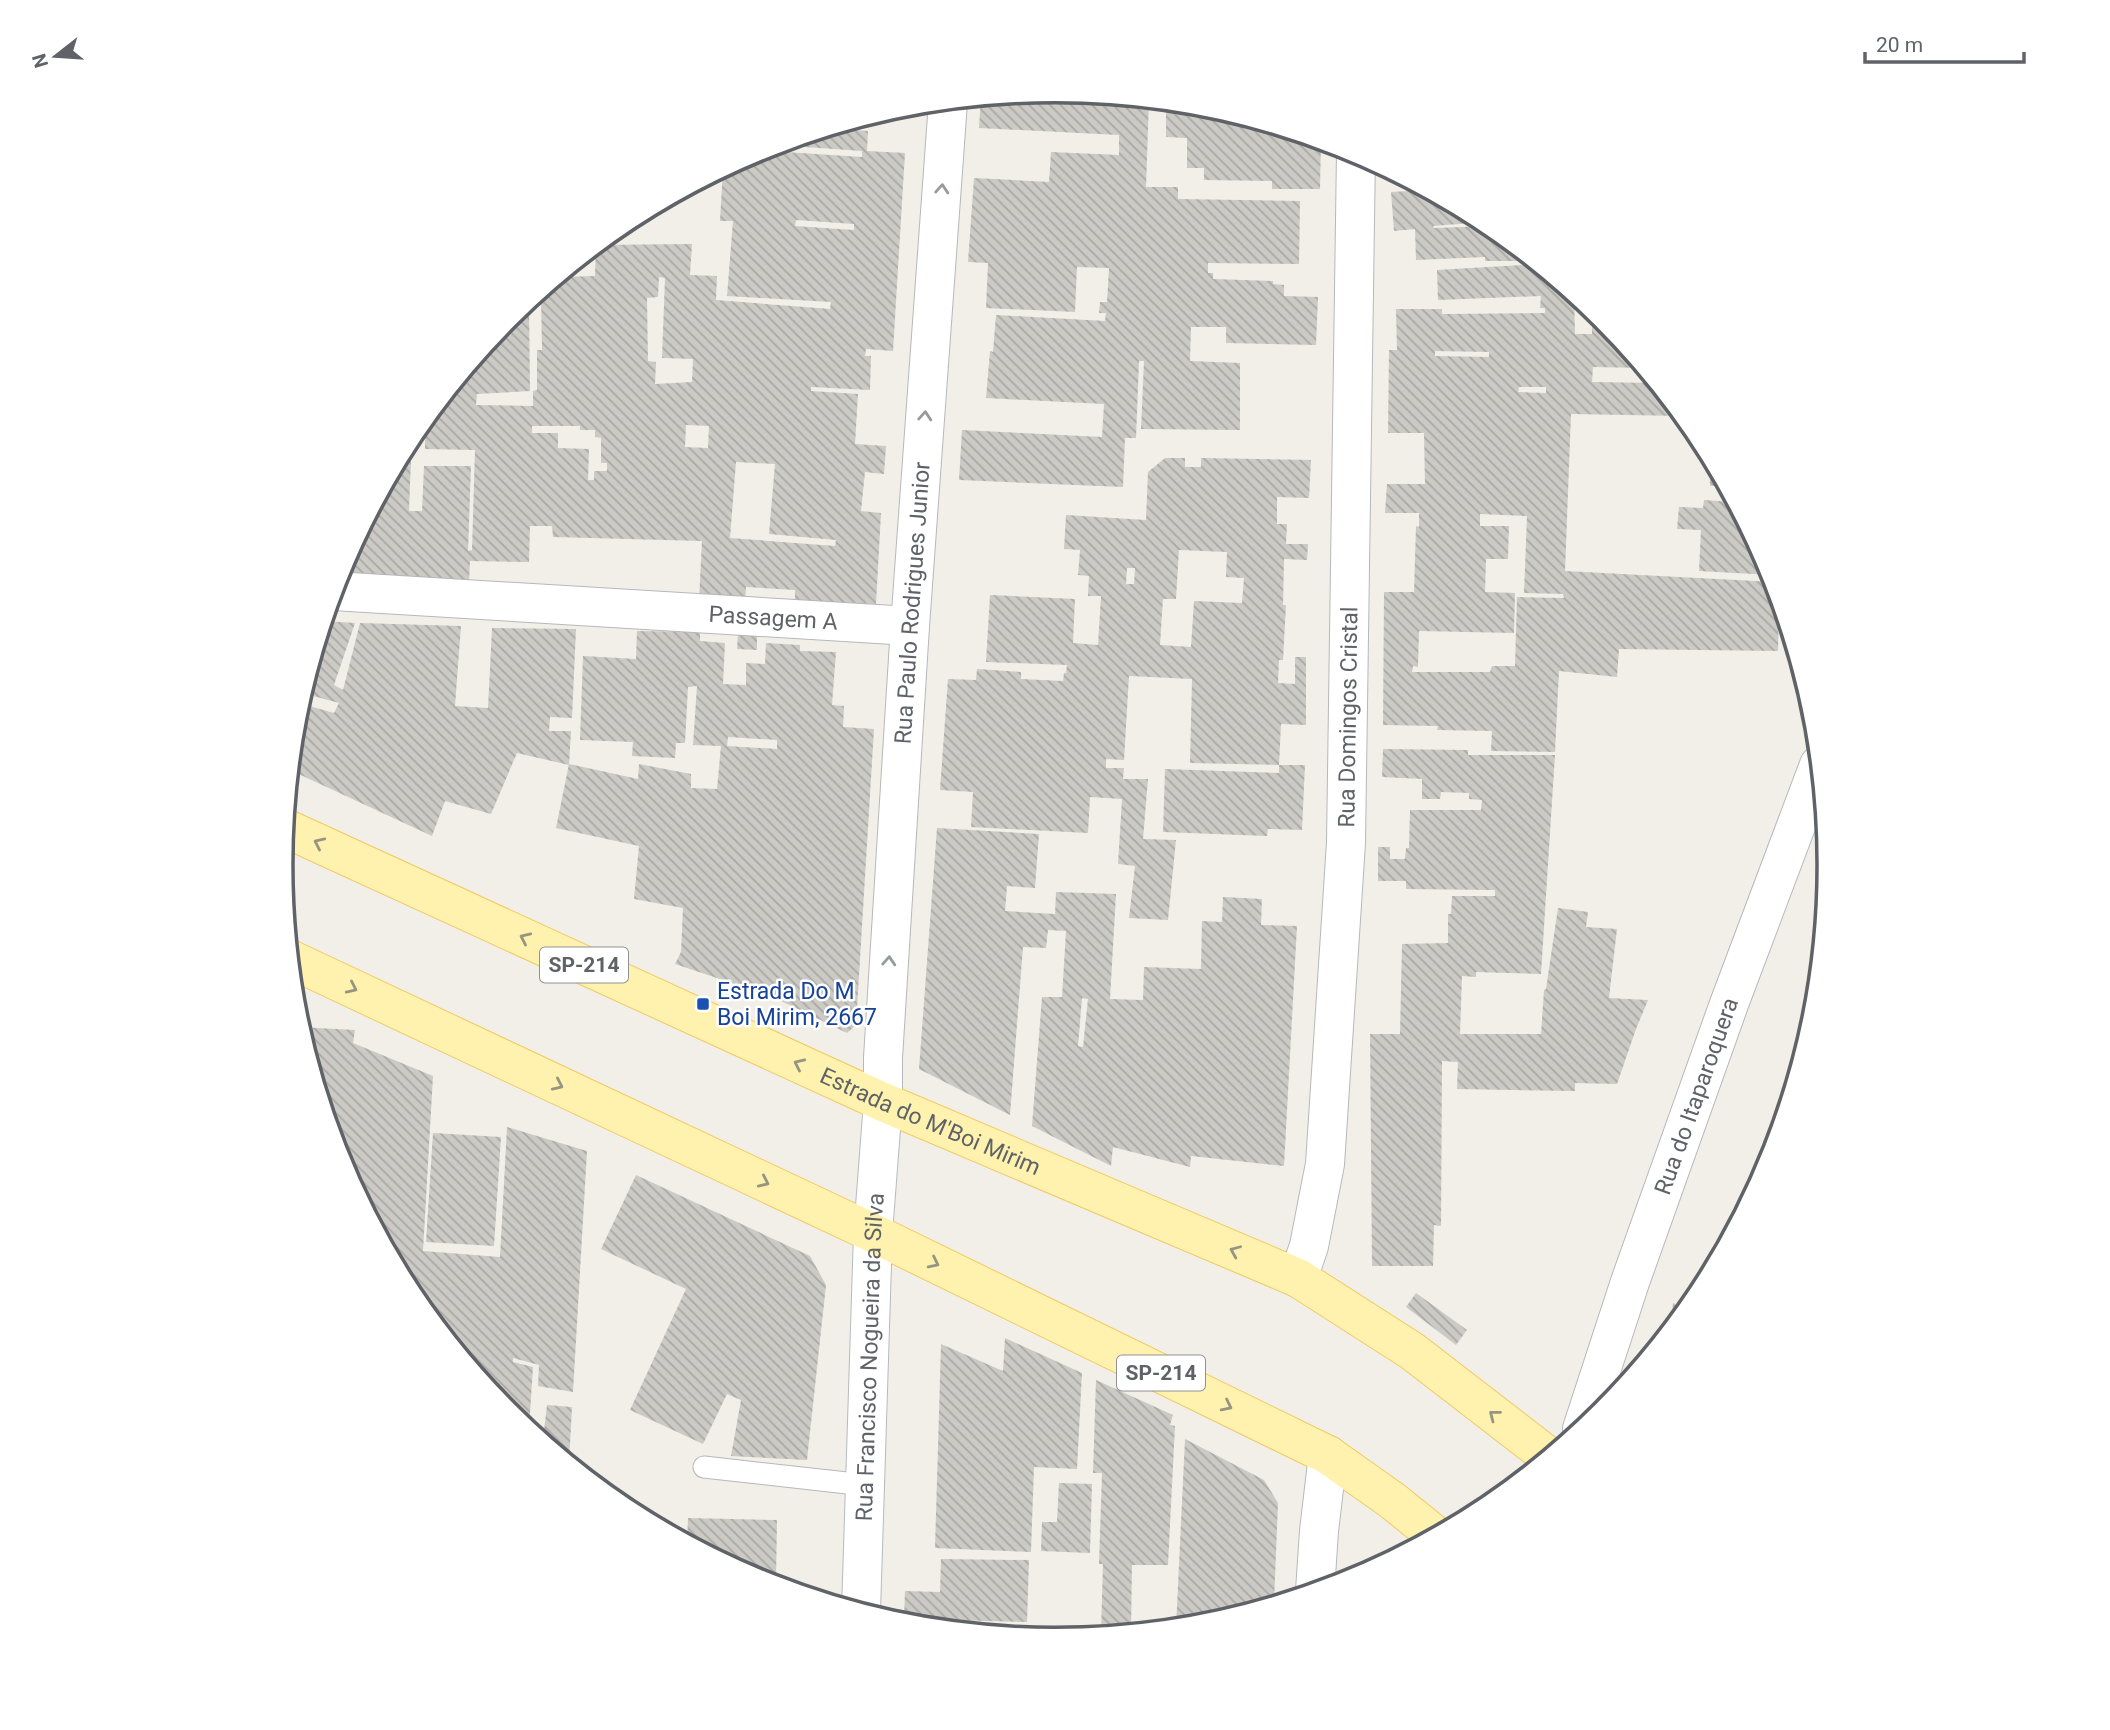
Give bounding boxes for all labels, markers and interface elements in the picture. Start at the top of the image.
north arrow [21,21,91,91]
scale bar [1865,21,2024,65]
text: 20 m [1876,33,1923,57]
text: N [27,51,53,71]
one-way arrow [934,183,949,194]
one-way arrow [918,410,933,421]
street label: Rua Paulo Rodrigues Junior [890,461,936,745]
street label: Passagem A [708,601,838,636]
street label: Rua Domingos Cristal [1333,606,1363,828]
one-way arrow [313,838,326,852]
one-way arrow [520,932,533,946]
road number: SP-214 [540,948,628,982]
one-way arrow [881,955,896,966]
place label: Estrada Do M Boi Mirim, 2667 [717,978,877,1031]
one-way arrow [345,980,357,994]
street label: Rua do Itaparoquera [1649,994,1744,1198]
marker: Estrada Do M Boi Mirim, 2667 [695,996,711,1012]
one-way arrow [794,1058,806,1072]
street label: Estrada do M'Boi Mirim [816,1062,1045,1181]
one-way arrow [551,1077,563,1091]
one-way arrow [757,1173,769,1187]
street label: Rua Francisco Nogueira da Silva [851,1192,890,1522]
one-way arrow [1230,1246,1242,1260]
one-way arrow [927,1254,939,1268]
road number: SP-214 [1117,1356,1205,1390]
one-way arrow [1220,1397,1232,1411]
one-way arrow [1490,1410,1502,1423]

